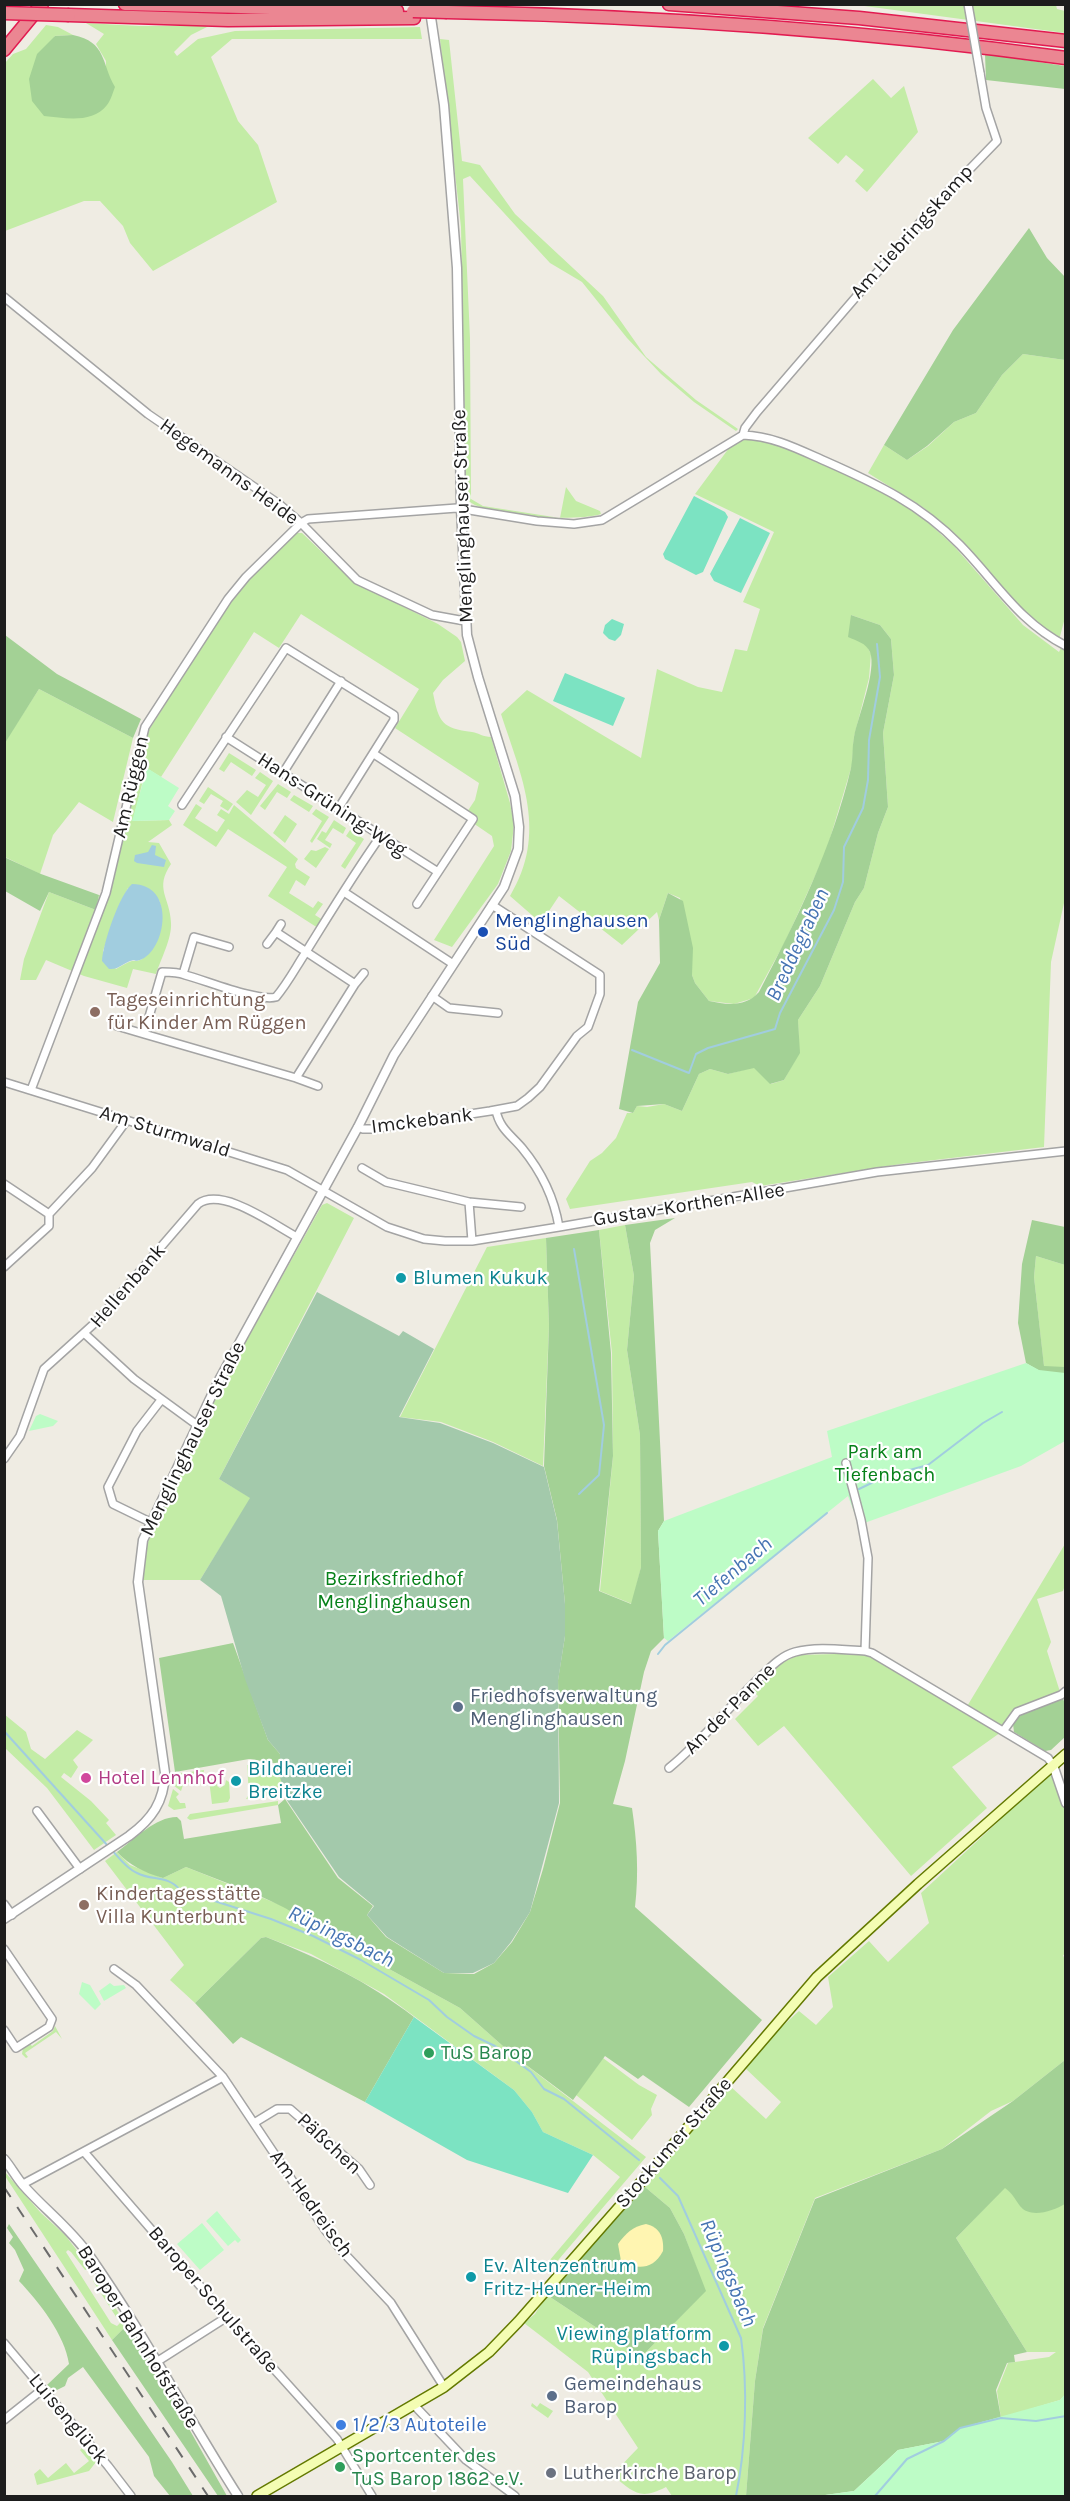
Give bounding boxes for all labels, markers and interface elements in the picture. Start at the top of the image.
street label: Am Liebringskamp [845,160,979,304]
street label: Menglinghauser Straße [447,409,479,623]
street label: Hegemanns Heide [155,413,303,531]
street label: Am Rüggen [108,734,154,840]
street label: Hans-Grüning-Weg [253,748,411,862]
water label: Breddegraben [761,885,835,1005]
place label: Menglinghausen Süd [495,909,649,956]
marker: Menglinghausen Süd [476,925,490,939]
place label: Tageseinrichtung für Kinder Am Rüggen [107,988,306,1035]
marker: Tageseinrichtung für Kinder Am Rüggen [88,1005,102,1019]
street label: Am Sturmwald [97,1101,233,1163]
street label: Imckebank [370,1103,474,1139]
street label: Gustav-Korthen-Allee [592,1178,786,1232]
street label: Hellenbank [85,1239,171,1333]
place label: Blumen Kukuk [413,1266,548,1290]
marker: Blumen Kukuk [394,1271,408,1285]
street label: Menglinghauser Straße [135,1338,251,1540]
park label: Park am Tiefenbach [835,1440,935,1487]
water label: Tiefenbach [688,1532,778,1612]
park label: Bezirksfriedhof Menglinghausen [317,1567,471,1614]
street label: An der Panne [679,1658,781,1760]
place label: Friedhofsverwaltung Menglinghausen [470,1684,657,1731]
marker: Friedhofsverwaltung Menglinghausen [451,1700,465,1714]
place label: Bildhauerei Breitzke [248,1757,353,1804]
place label: Hotel Lennhof [98,1766,224,1790]
marker: Hotel Lennhof [79,1771,93,1785]
marker: Bildhauerei Breitzke [229,1774,243,1788]
place label: Kindertagesstätte Villa Kunterbunt [96,1882,260,1929]
marker: Kindertagesstätte Villa Kunterbunt [77,1898,91,1912]
water label: Rüpingsbach [284,1901,398,1973]
place label: TuS Barop [441,2041,532,2065]
marker: TuS Barop [422,2046,436,2060]
street label: Stockumer Straße [611,2073,737,2213]
street label: Päßchen [292,2108,366,2180]
street label: Am Hedreisch [264,2146,358,2262]
water label: Rüpingsbach [694,2215,762,2331]
street label: Baroper Schulstraße [143,2222,283,2378]
street label: Baroper Bahnhofstraße [72,2241,204,2433]
place label: Ev. Altenzentrum Fritz-Heuner-Heim [483,2254,651,2301]
marker: Ev. Altenzentrum Fritz-Heuner-Heim [464,2270,478,2284]
place label: Viewing platform Rüpingsbach [556,2322,712,2369]
marker: Viewing platform Rüpingsbach [717,2339,731,2353]
street label: Luisenglück [23,2369,113,2469]
place label: Gemeindehaus Barop [564,2372,702,2419]
marker: Gemeindehaus Barop [545,2389,559,2403]
place label: 1/2/3 Autoteile [353,2413,487,2437]
marker: 1/2/3 Autoteile [334,2418,348,2432]
place label: Sportcenter des TuS Barop 1862 e.V. [352,2444,523,2491]
marker: Sportcenter des TuS Barop 1862 e.V. [333,2460,347,2474]
place label: Lutherkirche Barop [563,2461,737,2485]
marker: Lutherkirche Barop [544,2466,558,2480]

